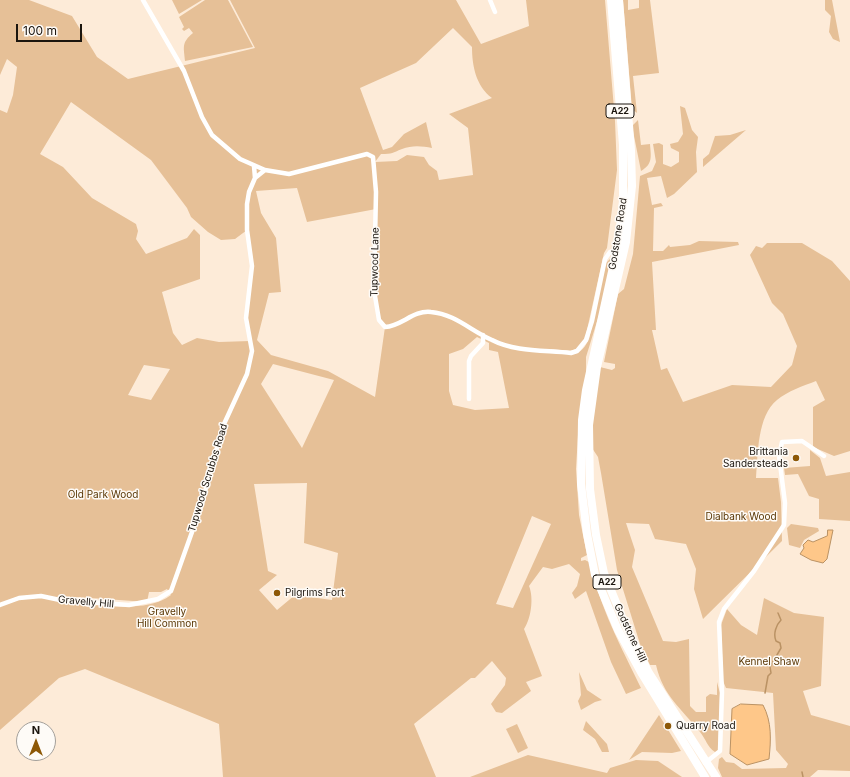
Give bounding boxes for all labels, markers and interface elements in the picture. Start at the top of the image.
scale bar [18,16,84,42]
text: 100 m [23,23,57,38]
road number: A22 [606,104,634,118]
street label: Godstone Road [606,197,630,271]
street label: Tupwood Lane [368,227,382,297]
street label: Tupwood Scrubbs Road [186,422,230,534]
place label: Brittania Sandersteads [723,446,788,470]
marker: Brittania Sandersteads [791,453,801,463]
park label: Old Park Wood [68,489,138,501]
park label: Dialbank Wood [705,511,777,523]
road number: A22 [593,575,621,589]
place label: Pilgrims Fort [285,587,344,599]
marker: Pilgrims Fort [272,588,282,598]
street label: Gravelly Hill [58,594,114,610]
street label: Godstone Hill [611,602,649,664]
park label: Gravelly Hill Common [137,606,197,630]
park label: Kennel Shaw [738,656,800,668]
place label: Quarry Road [676,720,736,732]
north arrow [16,721,56,761]
marker: Quarry Road [663,721,673,731]
text: N [32,723,40,737]

